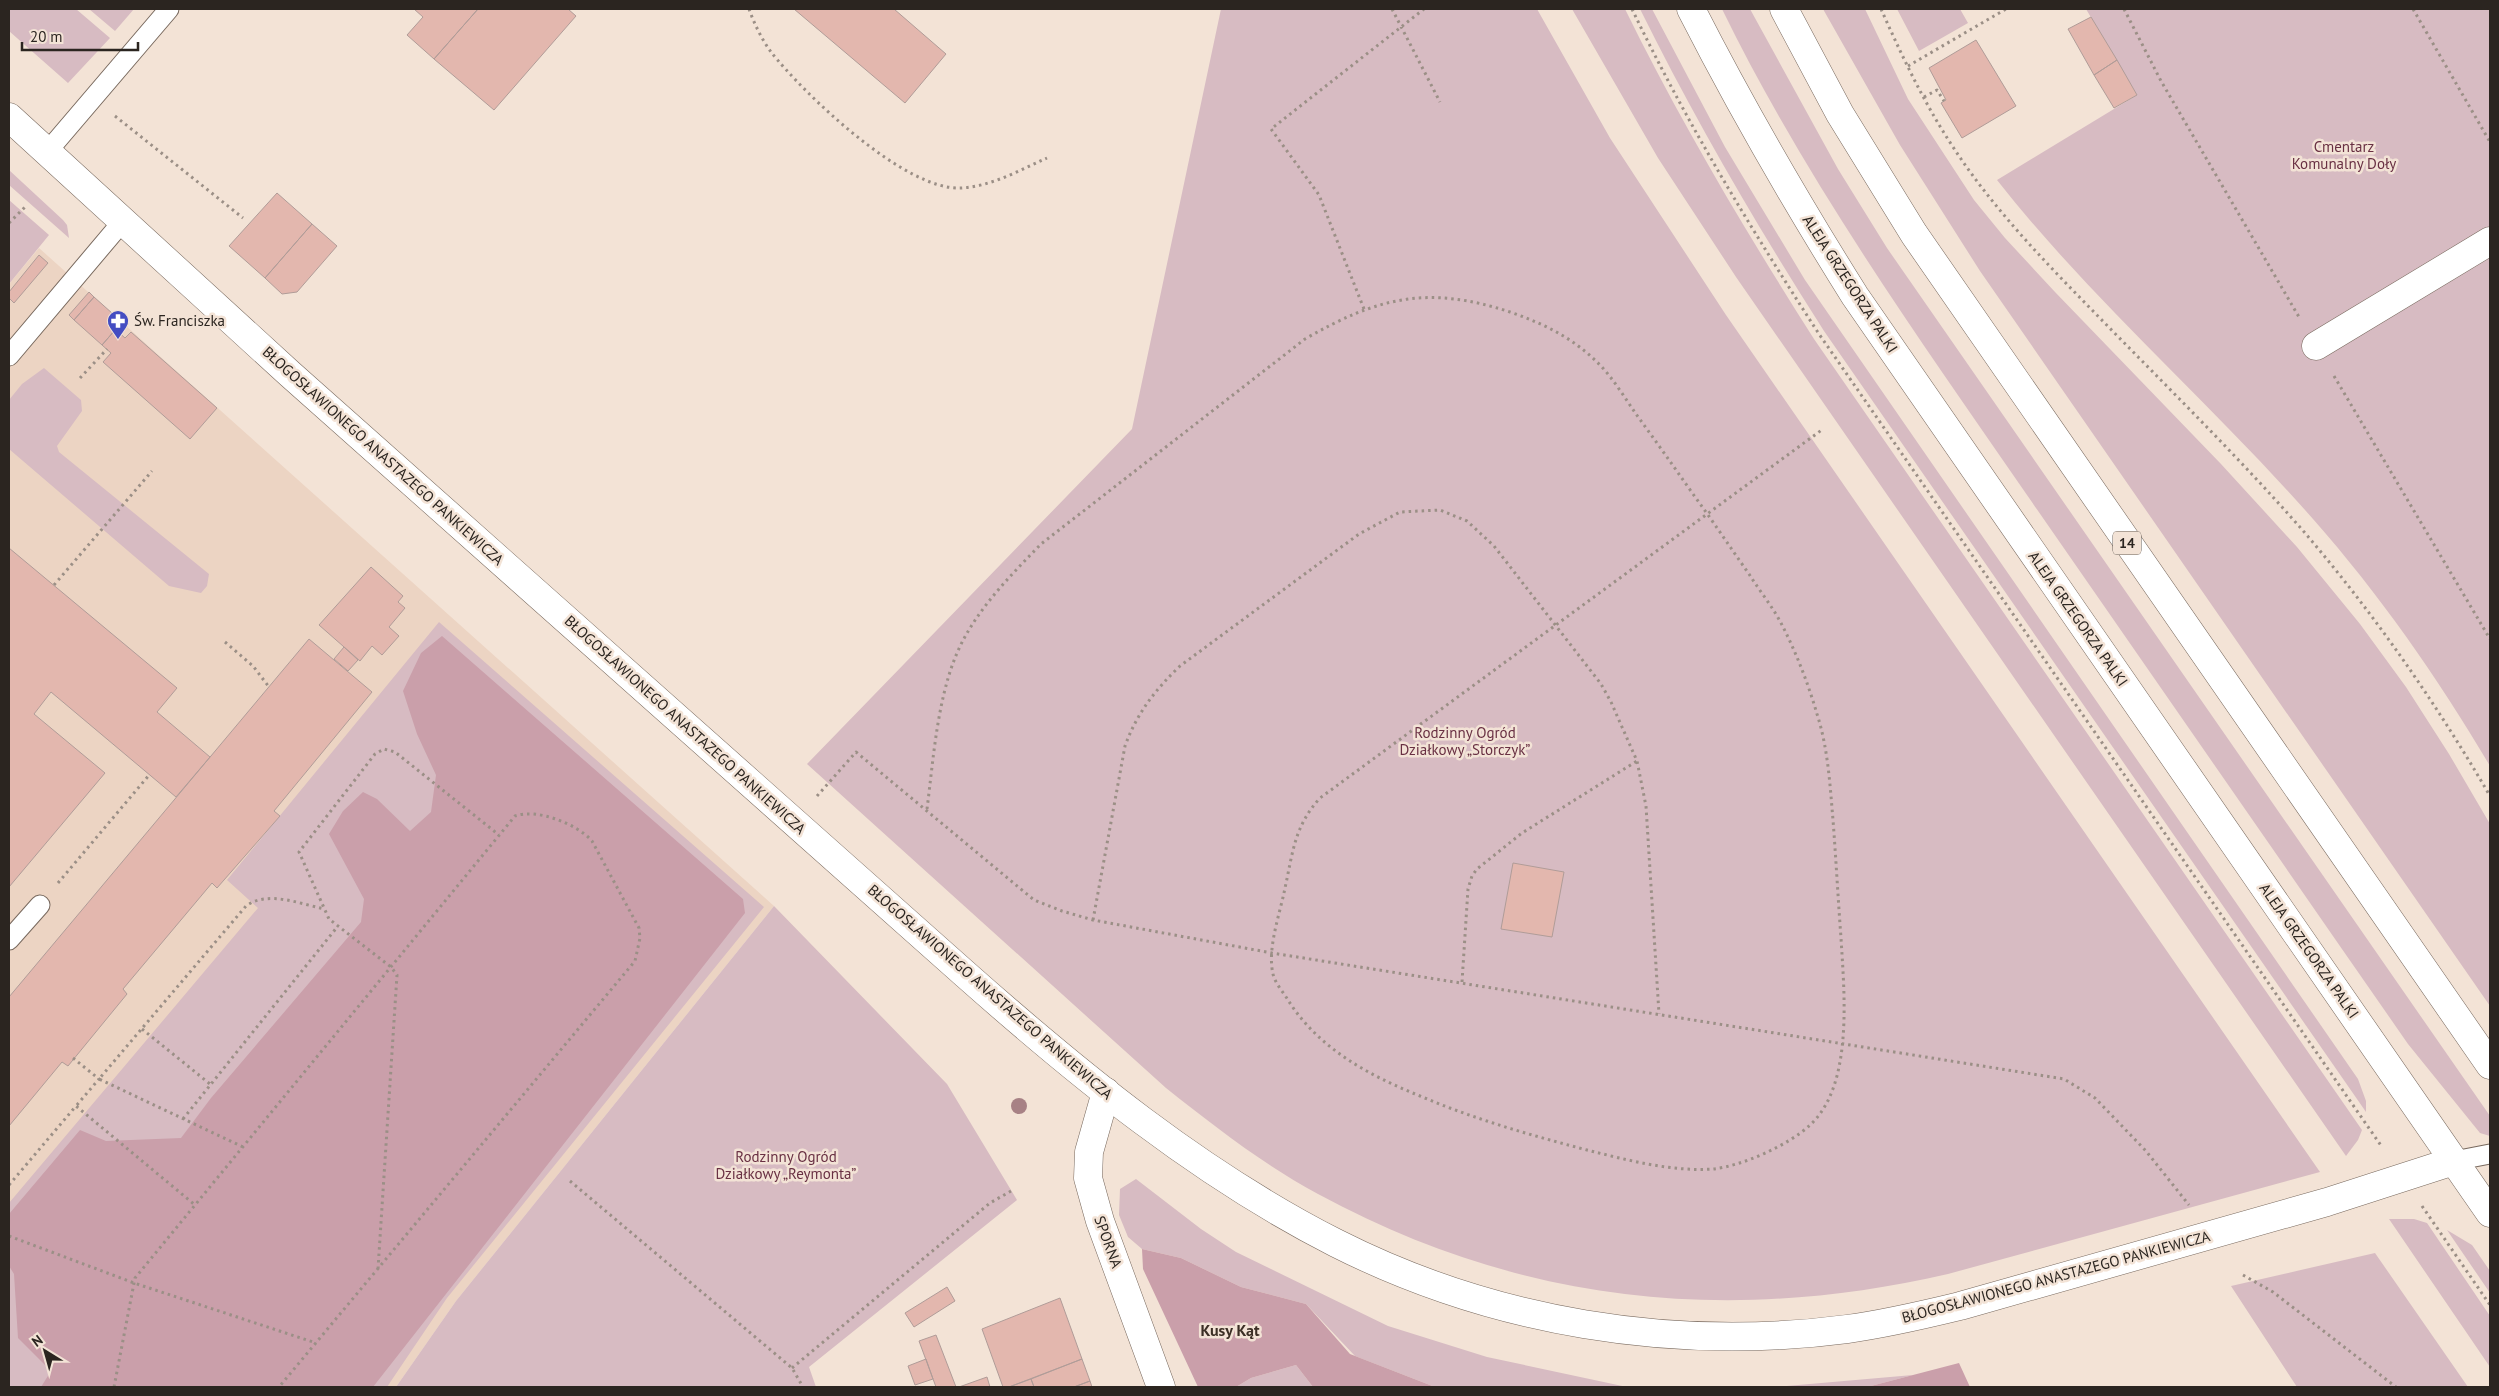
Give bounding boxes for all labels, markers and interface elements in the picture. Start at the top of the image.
scale bar [22,20,139,52]
text: 20 m [30,27,63,46]
park label: Cmentarz Komunalny Doły [2292,137,2396,173]
street label: ALEJA GRZEGORZA PALKI [1799,211,1902,356]
pharmacy icon: Św. Franciszka [106,309,130,340]
place label: Św. Franciszka [134,311,225,330]
street label: BŁOGOSŁAWIONEGO ANASTAZEGO PANKIEWICZA [259,342,508,569]
road number: 14 [2113,532,2141,554]
street label: ALEJA GRZEGORZA PALKI [2025,547,2132,690]
street label: BŁOGOSŁAWIONEGO ANASTAZEGO PANKIEWICZA [561,611,810,838]
park label: Rodzinny Ogród Działkowy „Storczyk” [1400,723,1530,759]
street label: ALEJA GRZEGORZA PALKI [2256,879,2363,1022]
street label: BŁOGOSŁAWIONEGO ANASTAZEGO PANKIEWICZA [864,880,1117,1103]
park label: Rodzinny Ogród Działkowy „Reymonta” [716,1147,856,1183]
street label: SPORNA [1090,1213,1127,1271]
street label: BŁOGOSŁAWIONEGO ANASTAZEGO PANKIEWICZA [1900,1226,2212,1327]
district label: Kusy Kąt [1200,1320,1260,1340]
north arrow [20,1326,70,1376]
text: N [28,1331,46,1351]

